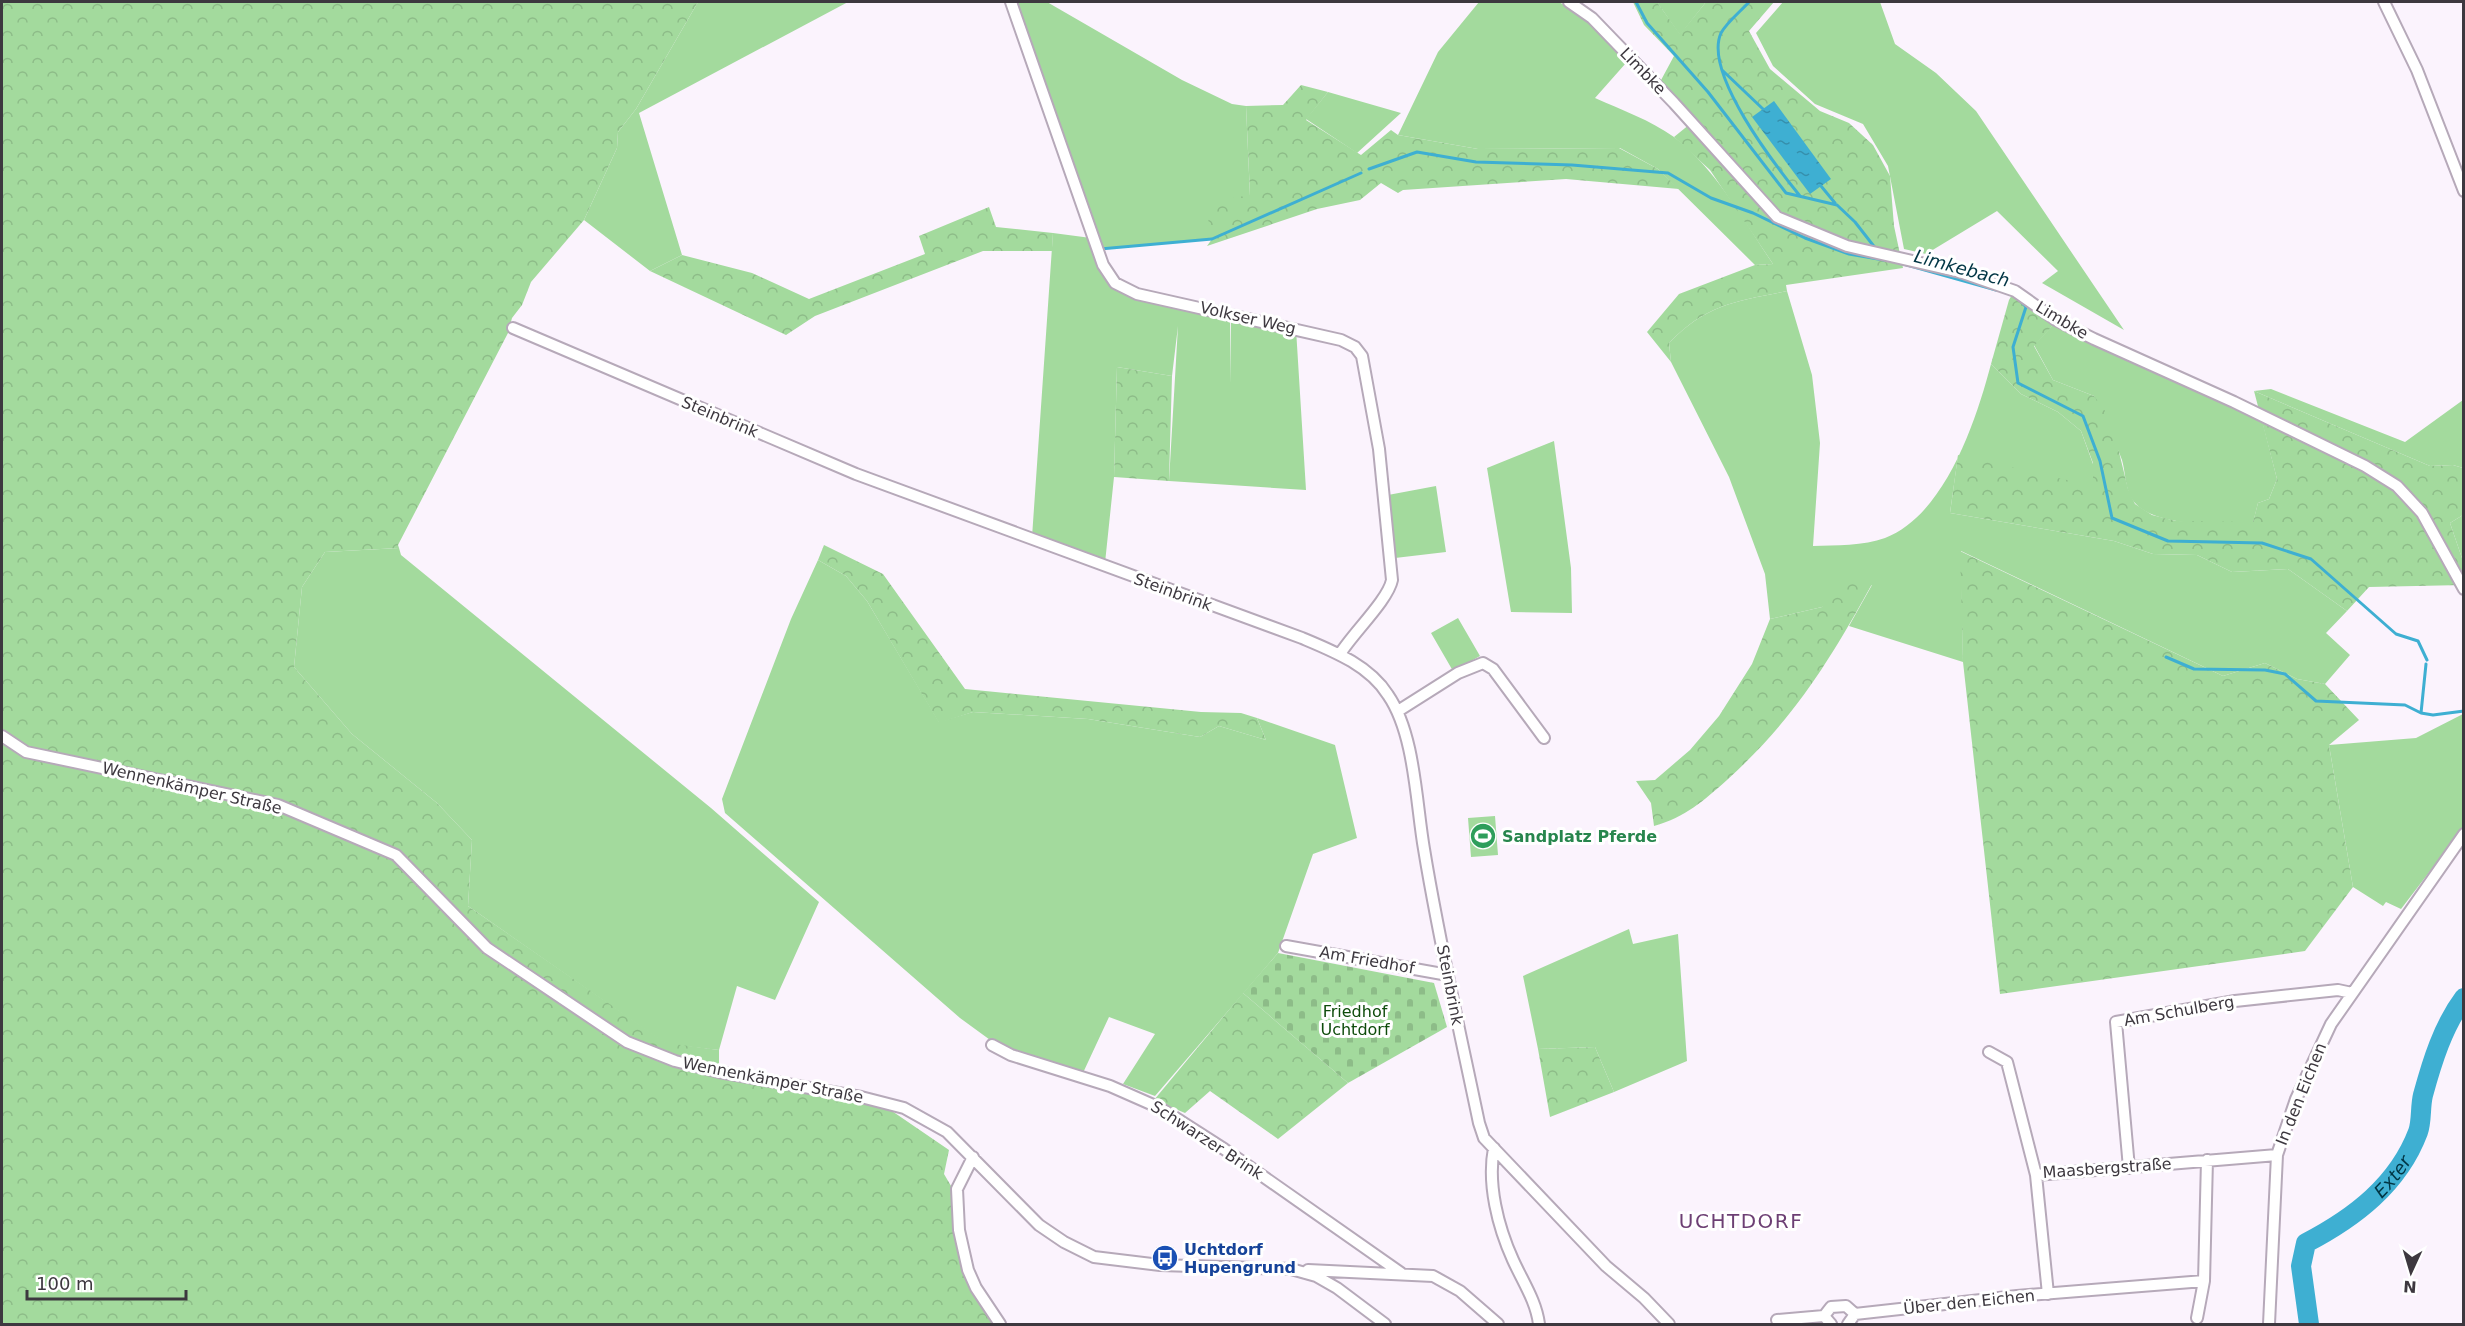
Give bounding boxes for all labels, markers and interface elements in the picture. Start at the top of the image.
street label: Limbke [1616,44,1670,98]
water label: Limkebach [1912,245,2012,291]
street label: Limbke [2032,297,2092,343]
street label: Volkser Weg [1198,298,1298,338]
street label: Steinbrink [679,392,762,442]
street label: Steinbrink [1131,569,1215,615]
street label: Wennenkämper Straße [100,758,284,818]
sports icon: Sandplatz Pferde [1468,821,1498,851]
place label: Sandplatz Pferde [1502,827,1657,846]
street label: Am Friedhof [1318,942,1416,978]
street label: Steinbrink [1433,943,1467,1028]
street label: Am Schulberg [2122,992,2236,1030]
park label: Friedhof Uchtdorf [1320,1002,1390,1039]
street label: In den Eichen [2272,1040,2330,1148]
street label: Wennenkämper Straße [681,1053,865,1107]
street label: Schwarzer Brink [1147,1097,1267,1184]
water label: Exter [2369,1150,2416,1202]
street label: Maasbergstraße [2042,1154,2172,1182]
district label: UCHTDORF [1679,1209,1803,1233]
place label: Uchtdorf Hupengrund [1184,1240,1296,1277]
north arrow [2381,1242,2441,1302]
bus stop icon: Uchtdorf Hupengrund [1150,1243,1180,1273]
scale bar [27,1263,186,1301]
text: 100 m [36,1273,94,1294]
text: N [2403,1277,2417,1296]
street label: Über den Eichen [1902,1286,2036,1318]

